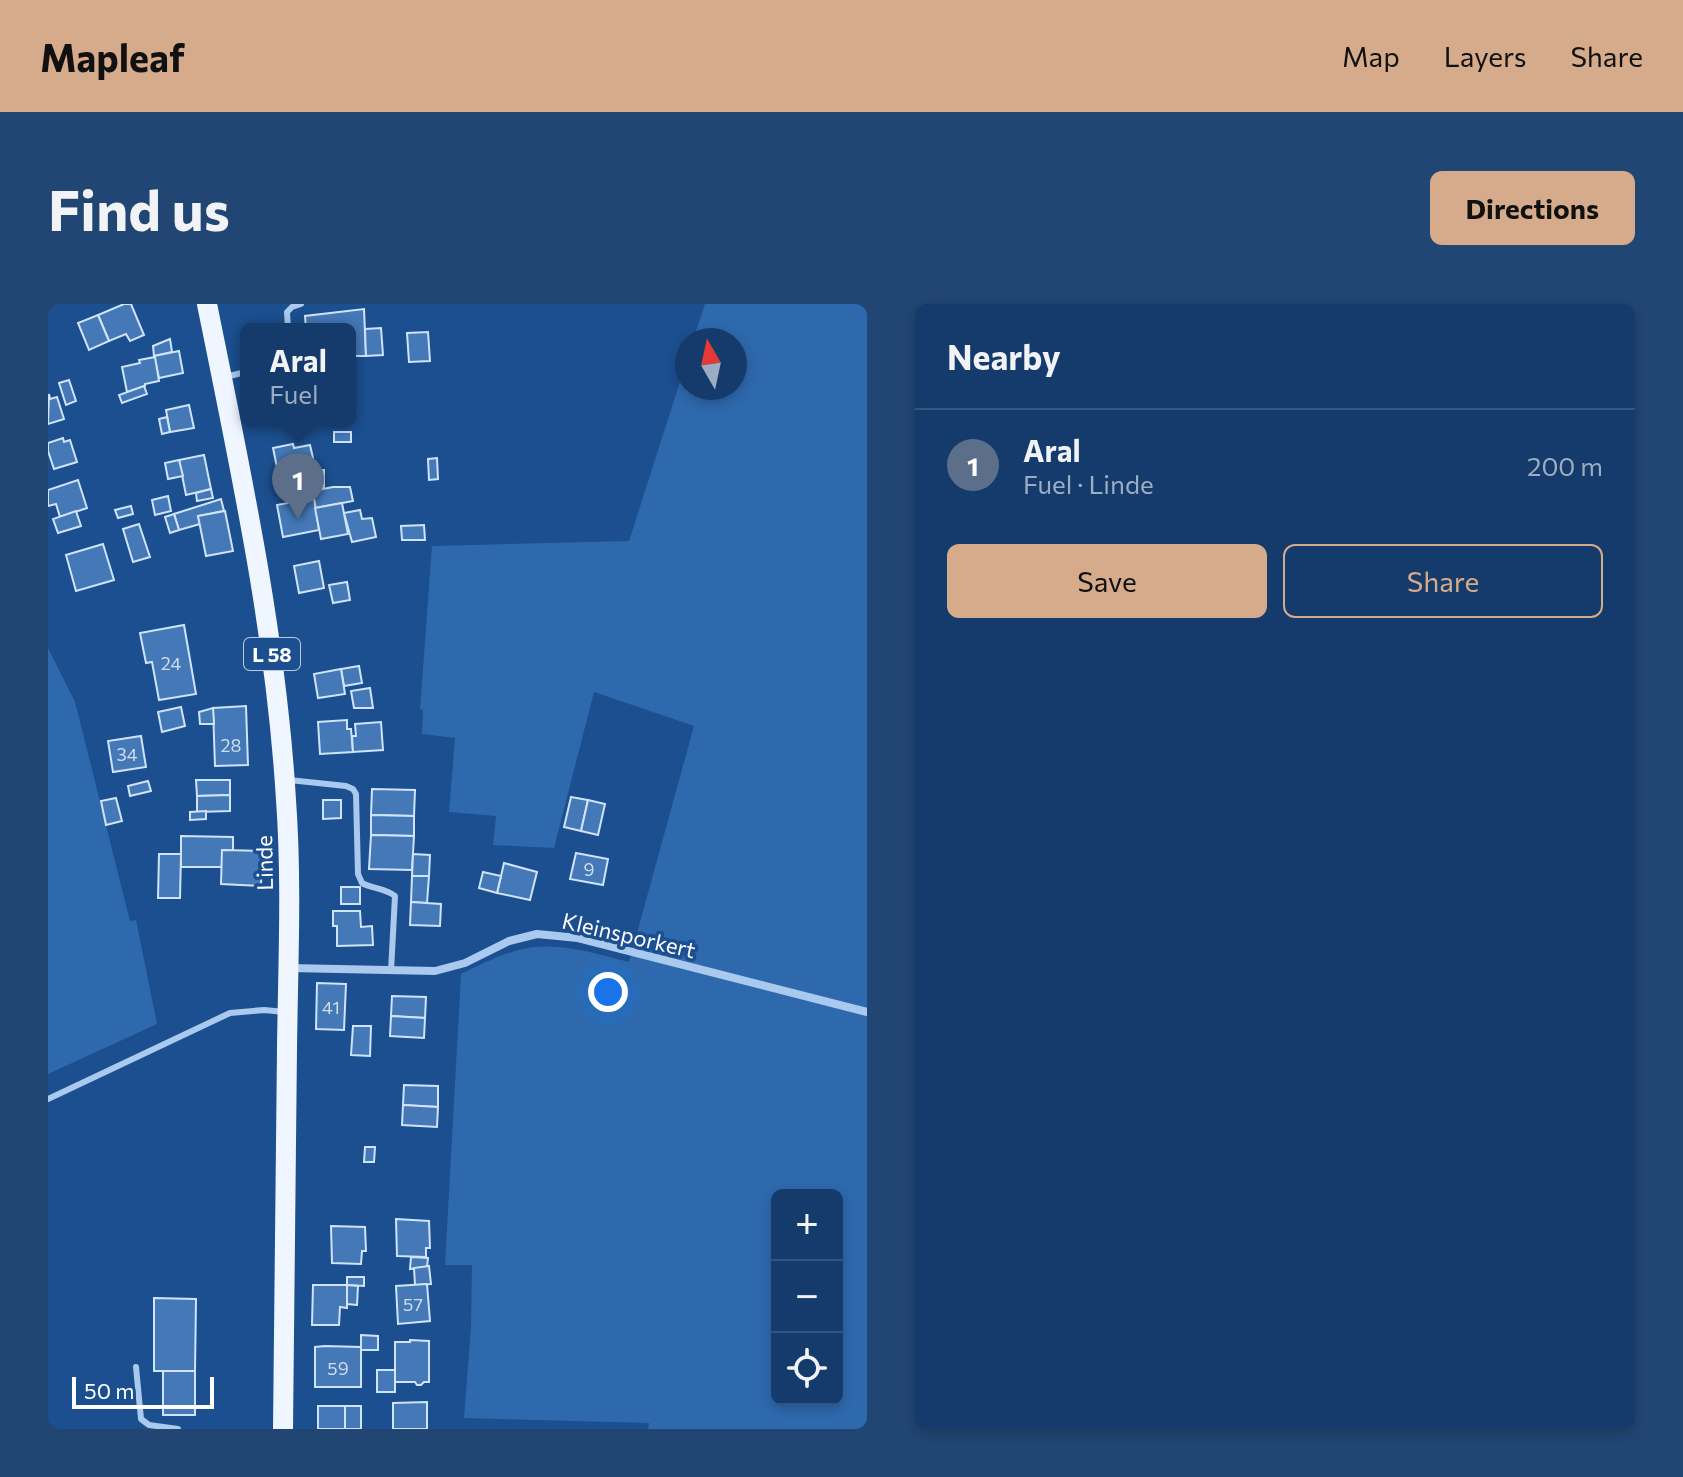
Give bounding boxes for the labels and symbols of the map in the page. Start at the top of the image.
north arrow [675,328,747,400]
pin: 1 [272,453,324,519]
road number: L 58 [244,638,300,670]
house number: 24 [161,652,181,674]
house number: 28 [221,734,242,756]
house number: 34 [116,743,138,765]
street label: Linde [250,835,278,891]
house number: 9 [584,858,594,880]
street label: Kleinsporkert [560,907,698,963]
your location [588,972,628,1012]
house number: 41 [322,996,340,1018]
house number: 57 [403,1293,423,1315]
house number: 59 [327,1357,349,1379]
scale bar [72,1373,214,1409]

